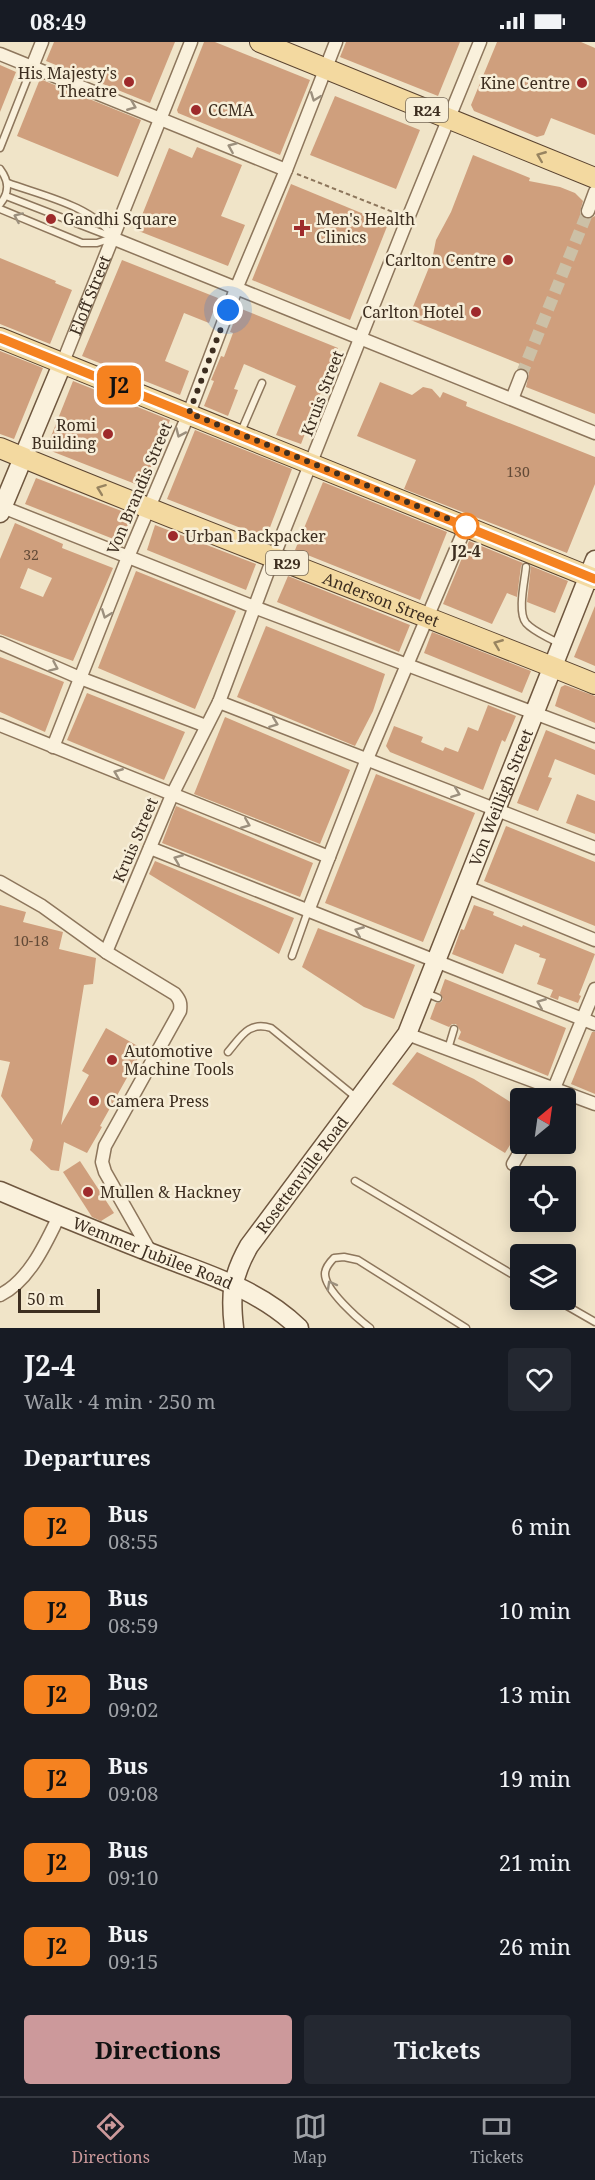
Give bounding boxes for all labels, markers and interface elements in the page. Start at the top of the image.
text: 08:49 [30,6,86,36]
place label: His Majesty's Theatre [18,62,117,102]
place label: Kine Centre [480,72,570,94]
marker: His Majesty's Theatre [122,75,136,89]
marker: Kine Centre [575,76,589,90]
one-way arrow [310,90,322,101]
road number: R24 [406,98,448,122]
one-way arrow [126,99,137,111]
place label: CCMA [208,99,255,121]
marker: CCMA [189,103,203,117]
one-way arrow [228,142,239,154]
one-way arrow [536,151,547,163]
place label: Gandhi Square [63,208,177,230]
place label: Men's Health Clinics [316,208,415,248]
marker: Gandhi Square [44,212,58,226]
one-way arrow [14,213,25,225]
marker: Men's Health Clinics [293,219,311,237]
place label: Carlton Centre [385,249,496,271]
street label: Eloff Street [64,252,116,338]
marker: Carlton Centre [501,253,515,267]
your location [213,295,243,325]
place label: Carlton Hotel [362,301,464,323]
marker: Carlton Hotel [469,305,483,319]
street label: Kruis Street [296,347,349,439]
line badge: J2 [92,366,146,404]
text: J2 [109,371,129,399]
place label: Romi Building [31,414,96,454]
street label: Von Brandis Street [101,418,177,557]
marker: Romi Building [101,427,115,441]
one-way arrow [175,427,187,438]
house number: 130 [506,462,530,481]
one-way arrow [96,483,107,496]
marker: J2-4 [453,513,479,539]
place label: Urban Backpacker [185,525,326,547]
marker: Urban Backpacker [166,529,180,543]
place label: J2-4 [450,540,481,562]
house number: 32 [23,545,39,564]
road number: R29 [266,551,308,575]
street label: Anderson Street [320,567,443,632]
one-way arrow [100,608,113,618]
one-way arrow [493,639,503,652]
one-way arrow [47,659,58,671]
one-way arrow [267,716,278,728]
street label: Von Weilligh Street [464,725,538,869]
one-way arrow [113,768,124,780]
one-way arrow [449,786,460,798]
street label: Kruis Street [107,794,163,886]
one-way arrow [240,817,251,829]
one-way arrow [173,854,184,866]
one-way arrow [354,926,365,938]
house number: 10-18 [13,931,49,950]
one-way arrow [536,997,546,1010]
place label: Automotive Machine Tools [124,1040,234,1080]
marker: Automotive Machine Tools [105,1053,119,1067]
north arrow [510,1088,576,1154]
map controls [510,1088,576,1310]
place label: Camera Press [106,1090,209,1112]
marker: Camera Press [87,1094,101,1108]
street label: Rosettenville Road [251,1111,353,1238]
button: locate [510,1166,576,1232]
place label: Mullen & Hackney [100,1181,242,1203]
marker: Mullen & Hackney [81,1185,95,1199]
street label: Wemmer Jubilee Road [69,1211,237,1294]
button: layers [510,1244,576,1310]
one-way arrow [327,1281,338,1291]
scale bar [18,1286,100,1314]
text: 50 m [27,1288,64,1310]
text: J2-4 [24,1346,75,1384]
button: heart [508,1348,571,1411]
text: Walk · 4 min · 250 m [24,1388,216,1415]
text: Departures [24,1442,151,1472]
text: Bus [108,1498,148,1528]
text: 6 min [511,1511,571,1541]
text: J2 [47,1512,67,1540]
text: 08:55 [108,1528,158,1555]
text: Bus [108,1582,148,1612]
text: 10 min [499,1595,571,1625]
text: J2 [47,1596,67,1624]
text: 08:59 [108,1612,158,1639]
text: Bus [108,1666,148,1696]
text: 13 min [499,1679,571,1709]
text: J2 [47,1680,67,1708]
text: 09:02 [108,1696,158,1723]
text: Bus [108,1750,148,1780]
text: 19 min [499,1763,571,1793]
text: J2 [47,1764,67,1792]
text: 09:08 [108,1780,158,1807]
text: Bus [108,1834,148,1864]
text: 21 min [499,1847,571,1877]
text: J2 [47,1848,67,1876]
text: 09:10 [108,1864,158,1891]
text: Bus [108,1918,148,1948]
text: 26 min [499,1931,571,1961]
text: J2 [47,1932,67,1960]
text: 09:15 [108,1948,158,1975]
button: Directions [24,2015,292,2084]
button: Tickets [304,2015,571,2084]
tab: Directions [72,2110,150,2168]
tab: Map [293,2110,327,2168]
tab: Tickets [470,2110,523,2168]

